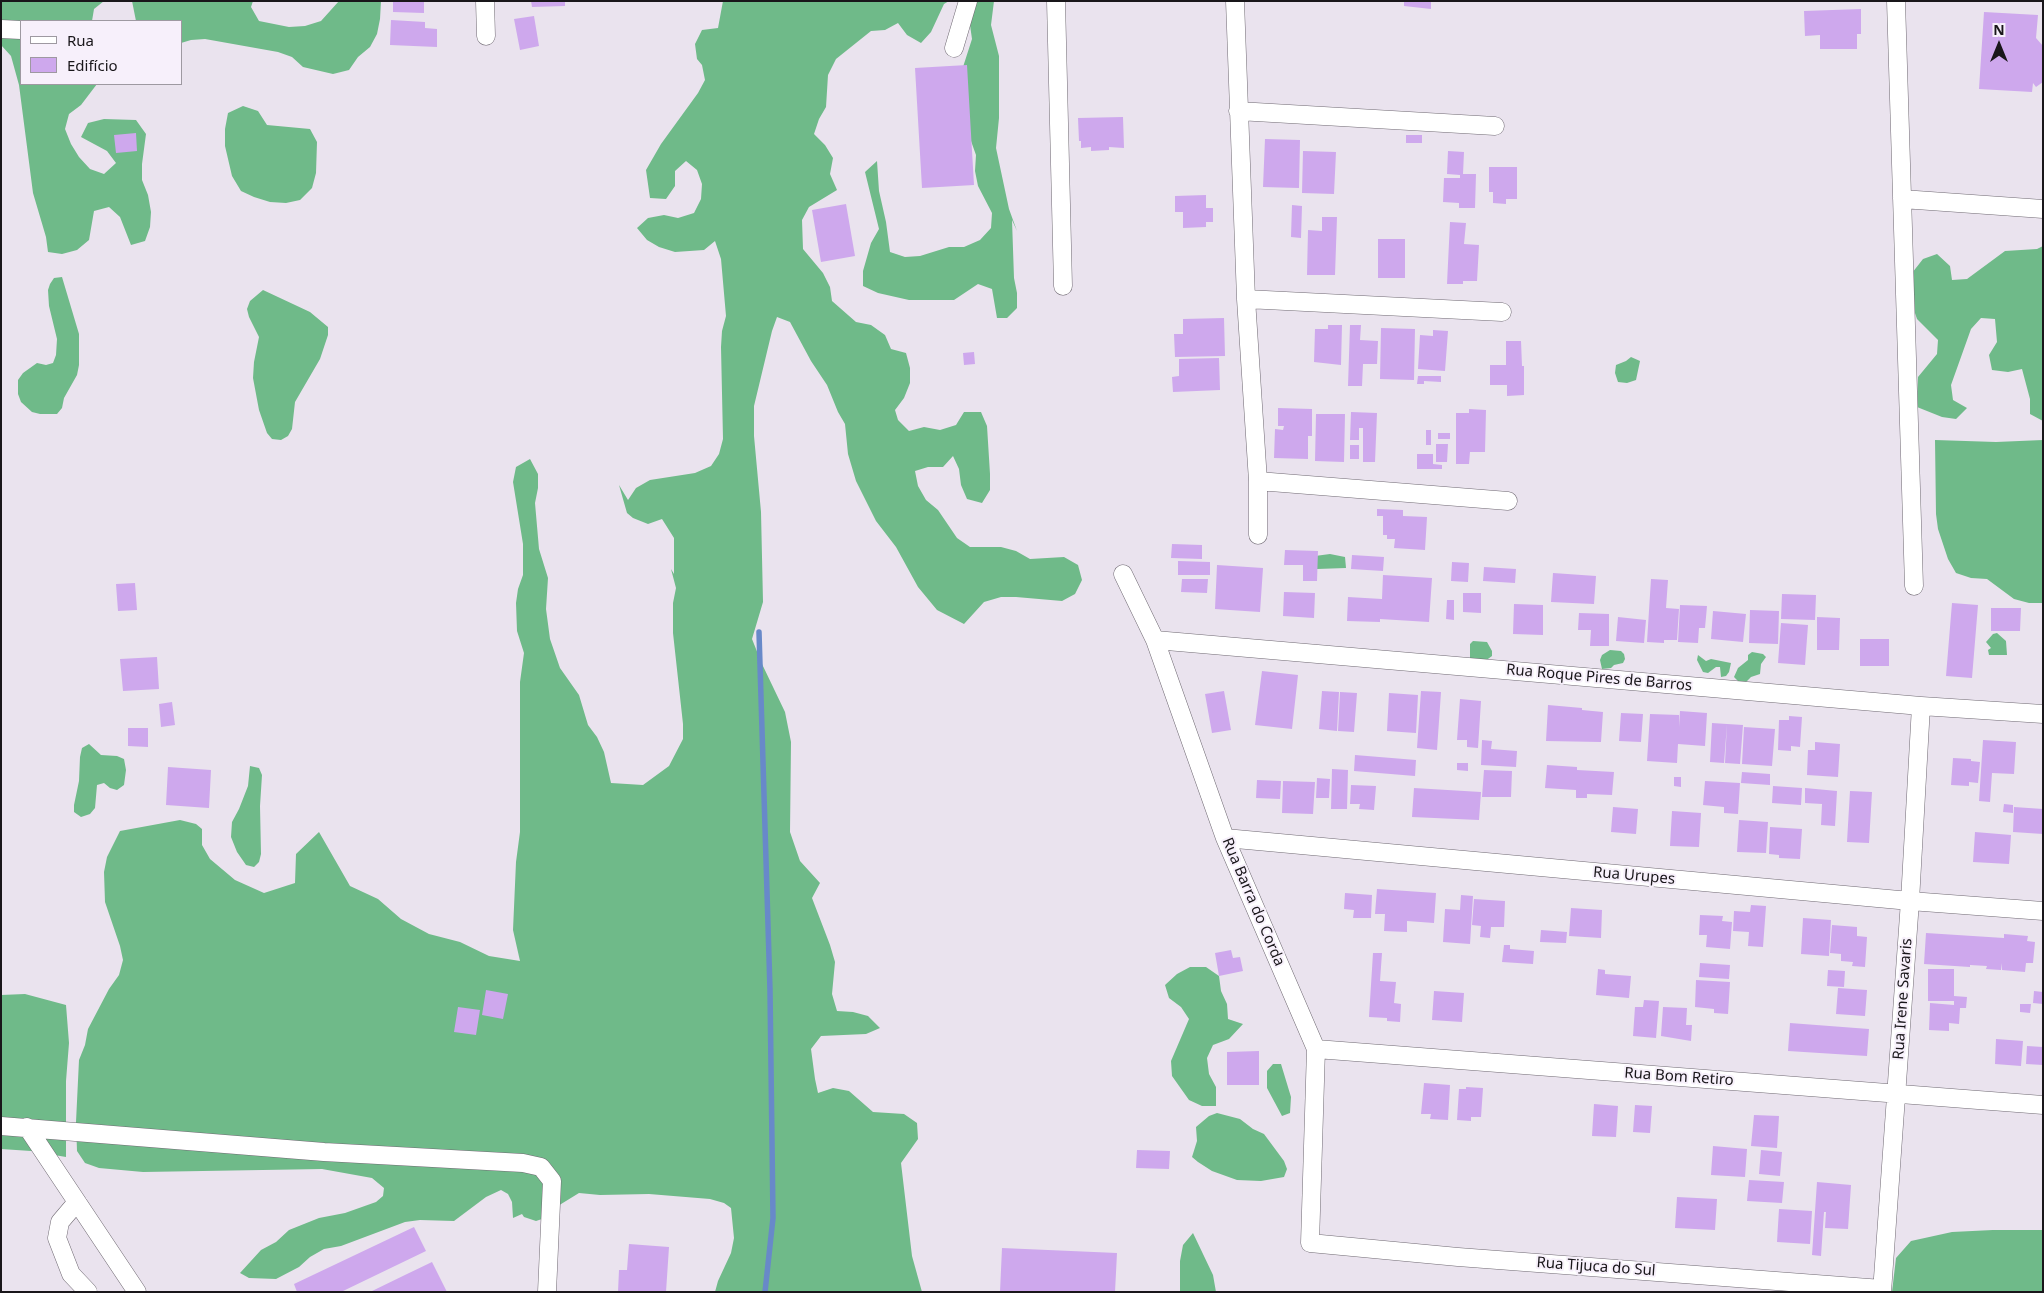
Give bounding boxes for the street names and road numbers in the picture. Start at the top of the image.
street label: Rua Roque Pires de Barros [1505,661,1693,695]
street label: Rua Barra do Corda [1218,835,1288,969]
street label: Rua Urupes [1592,863,1676,889]
street label: Rua Irene Savaris [1890,938,1916,1060]
street label: Rua Bom Retiro [1624,1064,1734,1090]
street label: Rua Tijuca do Sul [1536,1254,1656,1280]

